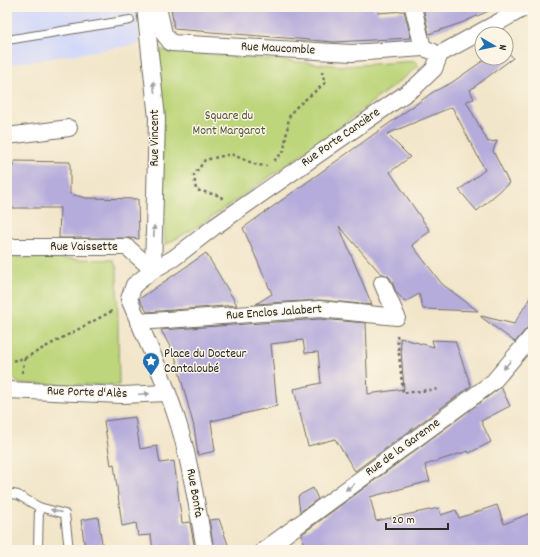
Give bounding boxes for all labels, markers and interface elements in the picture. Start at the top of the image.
north arrow [474,26,514,66]
street label: Rue Maucomble [240,38,316,60]
text: N [493,43,510,52]
one-way arrow [151,81,157,93]
street label: Rue Porte Cancière [297,103,385,172]
park label: Square du Mont Margarot [193,107,266,141]
street label: Rue Vincent [146,109,165,167]
one-way arrow [151,224,157,237]
street label: Rue Vaissette [50,238,118,257]
street label: Rue Enclos Jalabert [225,300,323,326]
place label: Place du Docteur Cantaloubé [164,345,247,379]
place icon: Place du Docteur Cantaloubé [141,351,161,376]
one-way arrow [503,359,512,370]
street label: Rue Porte d'Alès [46,382,128,404]
one-way arrow [138,391,150,398]
street label: Rue de la Garenne [362,414,445,482]
street label: Rue Bonfa [180,467,208,520]
one-way arrow [344,483,355,491]
scale bar [386,505,448,531]
one-way arrow [50,508,62,514]
text: 20 m [392,512,415,529]

